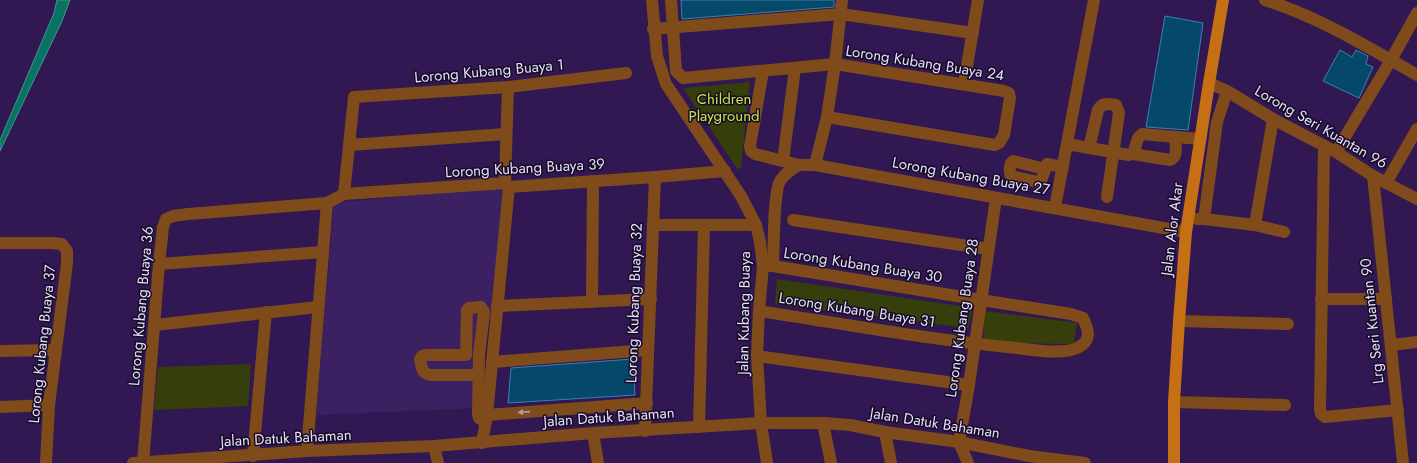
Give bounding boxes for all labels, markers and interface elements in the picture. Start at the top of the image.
street label: Lorong Kubang Buaya 24 [844,40,1006,86]
street label: Lorong Kubang Buaya 1 [413,54,565,88]
street label: Lorong Seri Kuantan 96 [1251,80,1391,174]
park label: Children Playground [688,88,760,127]
street label: Lorong Kubang Buaya 27 [890,151,1052,201]
street label: Lorong Kubang Buaya 39 [444,153,606,183]
street label: Jalan Alor Akar [1155,180,1189,279]
street label: Lorong Kubang Buaya 32 [620,223,648,383]
street label: Lorong Kubang Buaya 36 [123,225,159,387]
street label: Lorong Kubang Buaya 28 [940,237,984,399]
street label: Lorong Kubang Buaya 30 [782,242,944,288]
street label: Jalan Kubang Buaya [732,251,756,377]
street label: Lrg Seri Kuantan 90 [1354,257,1390,385]
street label: Lorong Kubang Buaya 37 [23,264,61,424]
street label: Lorong Kubang Buaya 31 [777,287,937,333]
street label: Jalan Datuk Bahaman [541,401,675,433]
street label: Jalan Datuk Bahaman [866,402,1002,444]
one-way arrow [518,409,530,416]
street label: Jalan Datuk Bahaman [218,424,352,453]

